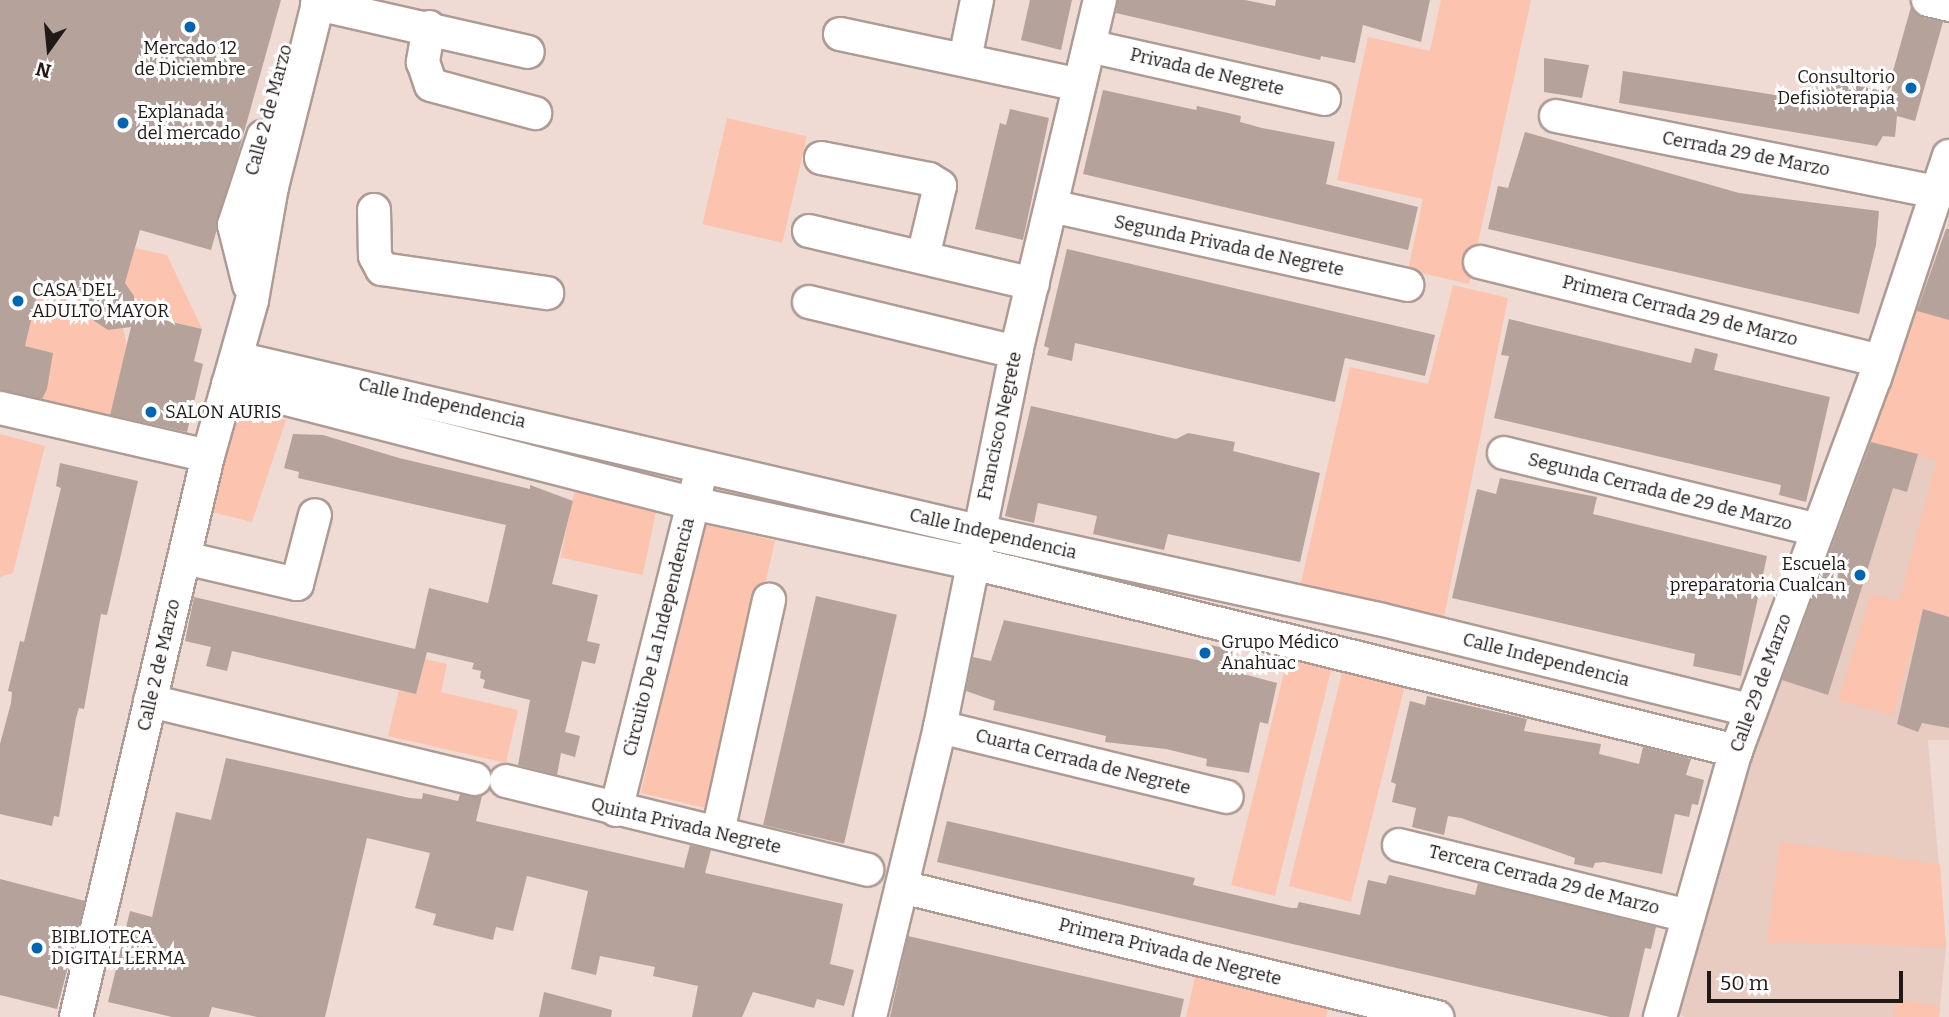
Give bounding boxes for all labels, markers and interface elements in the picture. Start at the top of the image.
north arrow [14,14,84,84]
marker: Mercado 12 de Diciembre [182,19,198,35]
place label: Mercado 12 de Diciembre [134,38,246,80]
street label: Calle 2 de Marzo [241,42,297,178]
street label: Privada de Negrete [1128,44,1286,100]
text: N [33,57,54,83]
place label: Consultorio Defisioterapia [1777,67,1895,110]
marker: Consultorio Defisioterapia [1901,78,1921,98]
place label: Explanada del mercado [137,102,241,144]
marker: Explanada del mercado [115,115,131,131]
street label: Cerrada 29 de Marzo [1660,127,1832,181]
street label: Segunda Privada de Negrete [1112,211,1346,281]
street label: Primera Cerrada 29 de Marzo [1560,271,1800,351]
place label: CASA DEL ADULTO MAYOR [32,280,169,322]
marker: CASA DEL ADULTO MAYOR [10,293,26,309]
street label: Francisco Negrete [974,350,1026,502]
street label: Calle Independencia [356,373,528,433]
place label: SALON AURIS [165,401,282,423]
marker: SALON AURIS [143,404,159,420]
street label: Segunda Cerrada de 29 de Marzo [1526,449,1794,535]
street label: Calle Independencia [907,504,1079,564]
street label: Circuito De La Independencia [619,515,699,759]
place label: Escuela preparatoria Cualcan [1670,554,1846,596]
marker: Escuela preparatoria Cualcan [1852,567,1868,583]
street label: Calle 2 de Marzo [133,597,185,733]
street label: Calle 29 de Marzo [1726,611,1796,755]
street label: Calle Independencia [1460,629,1632,691]
place label: Grupo Médico Anahuac [1221,632,1339,674]
marker: Grupo Médico Anahuac [1195,643,1215,663]
street label: Cuarta Cerrada de Negrete [973,725,1193,799]
street label: Quinta Privada Negrete [589,794,783,858]
street label: Tercera Cerrada 29 de Marzo [1426,841,1662,919]
street label: Primera Privada de Negrete [1056,914,1284,990]
place label: BIBLIOTECA DIGITAL LERMA [51,927,186,970]
marker: BIBLIOTECA DIGITAL LERMA [29,940,45,956]
scale bar [1711,958,1907,1002]
text: 50 m [1720,970,1769,996]

